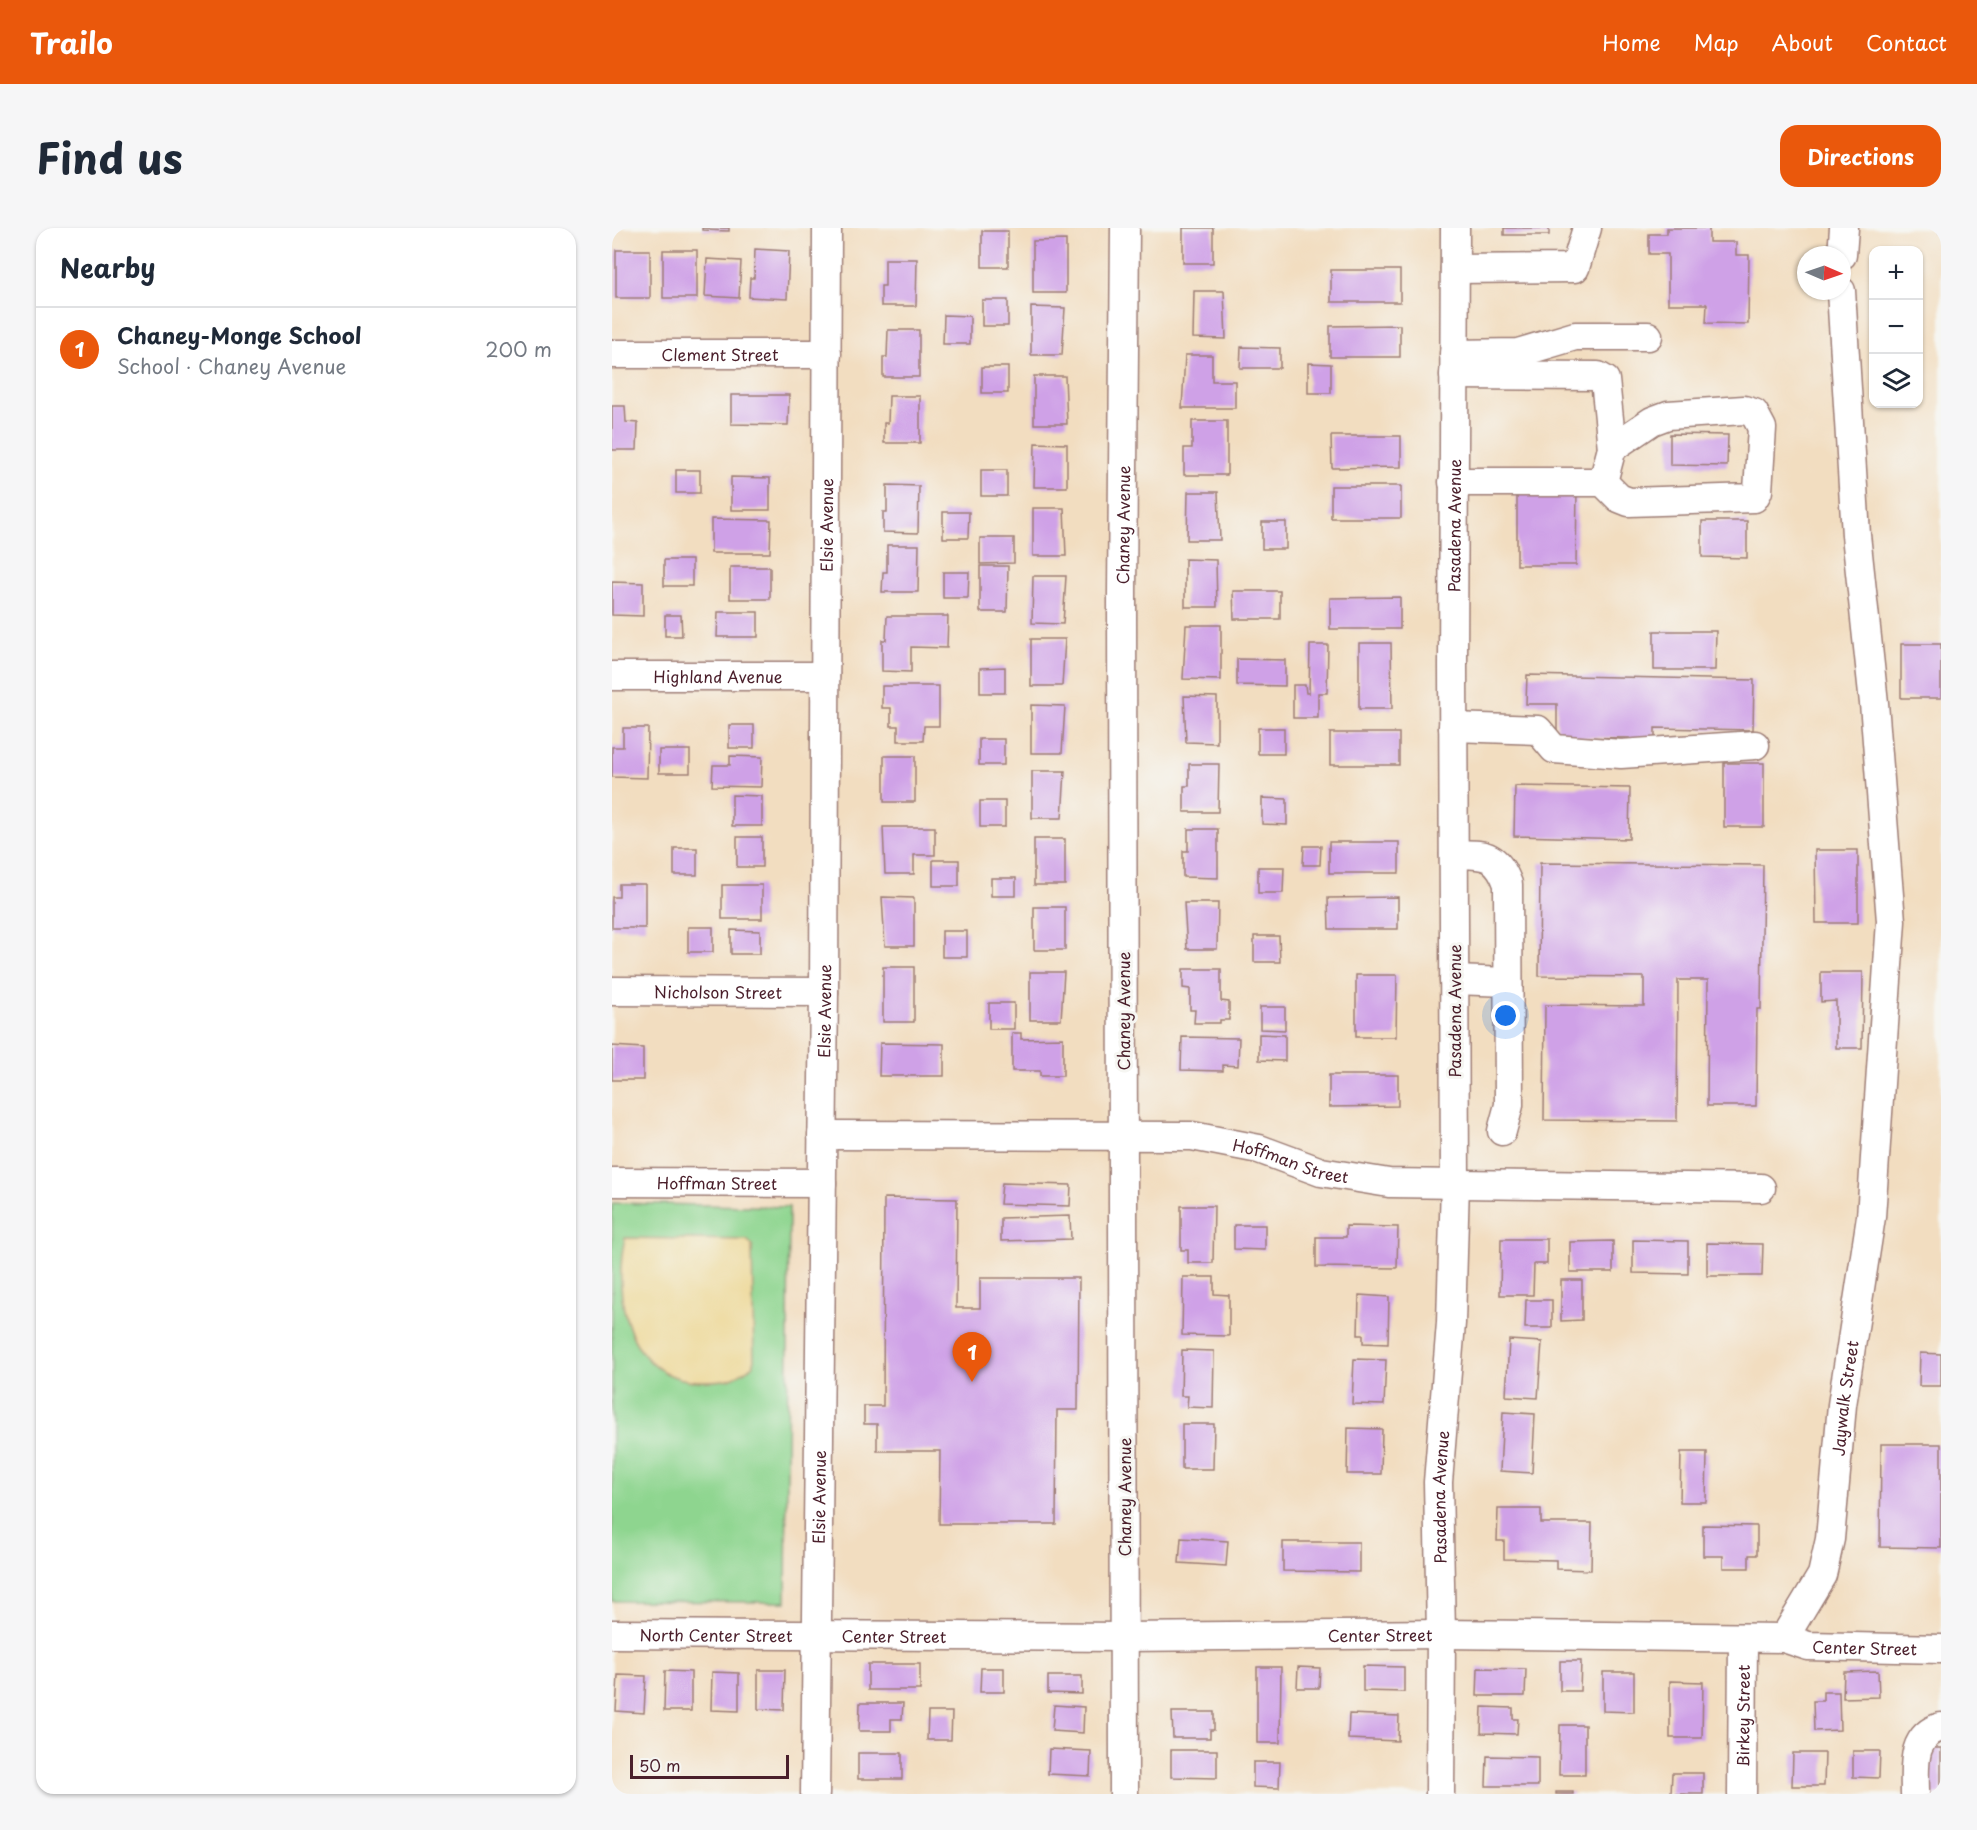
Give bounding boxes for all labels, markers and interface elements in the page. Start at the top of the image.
text: Trailo [30,21,113,64]
text: Home [1602,26,1661,58]
text: Map [1694,26,1739,58]
text: About [1772,26,1833,58]
text: Contact [1866,26,1947,58]
text: Find us [36,125,183,188]
button: Directions [1780,125,1941,187]
north arrow [1797,246,1851,300]
map controls [1869,246,1923,408]
button: + [1869,246,1923,300]
text: Nearby [60,248,155,287]
button: − [1869,300,1923,354]
text: Chaney-Monge School [117,318,361,351]
text: 1 [75,334,84,364]
text: 200 m [485,334,552,364]
street label: Clement Street [661,342,779,366]
text: School · Chaney Avenue [117,351,347,381]
button: layers [1869,354,1923,408]
street label: Pasadena Avenue [1441,459,1466,592]
street label: Chaney Avenue [1110,465,1135,585]
street label: Elsie Avenue [814,478,838,572]
street label: Highland Avenue [654,664,783,688]
street label: Pasadena Avenue [1442,944,1466,1078]
street label: Chaney Avenue [1111,951,1135,1070]
street label: Elsie Avenue [811,964,836,1058]
street label: Nicholson Street [654,979,783,1004]
your location [1491,1001,1520,1030]
street label: Hoffman Street [1231,1132,1350,1188]
street label: Hoffman Street [657,1170,777,1195]
pin: 1 [952,1332,992,1382]
street label: Jaywalk Street [1825,1338,1864,1457]
street label: Pasadena Avenue [1426,1429,1454,1564]
street label: Chaney Avenue [1112,1437,1136,1556]
street label: Elsie Avenue [806,1450,831,1544]
street label: North Center Street [639,1622,793,1647]
street label: Center Street [1327,1622,1433,1647]
street label: Center Street [842,1623,947,1648]
street label: Center Street [1812,1634,1918,1660]
street label: Birkey Street [1730,1664,1755,1767]
scale bar [630,1752,789,1780]
text: 50 m [639,1753,680,1777]

